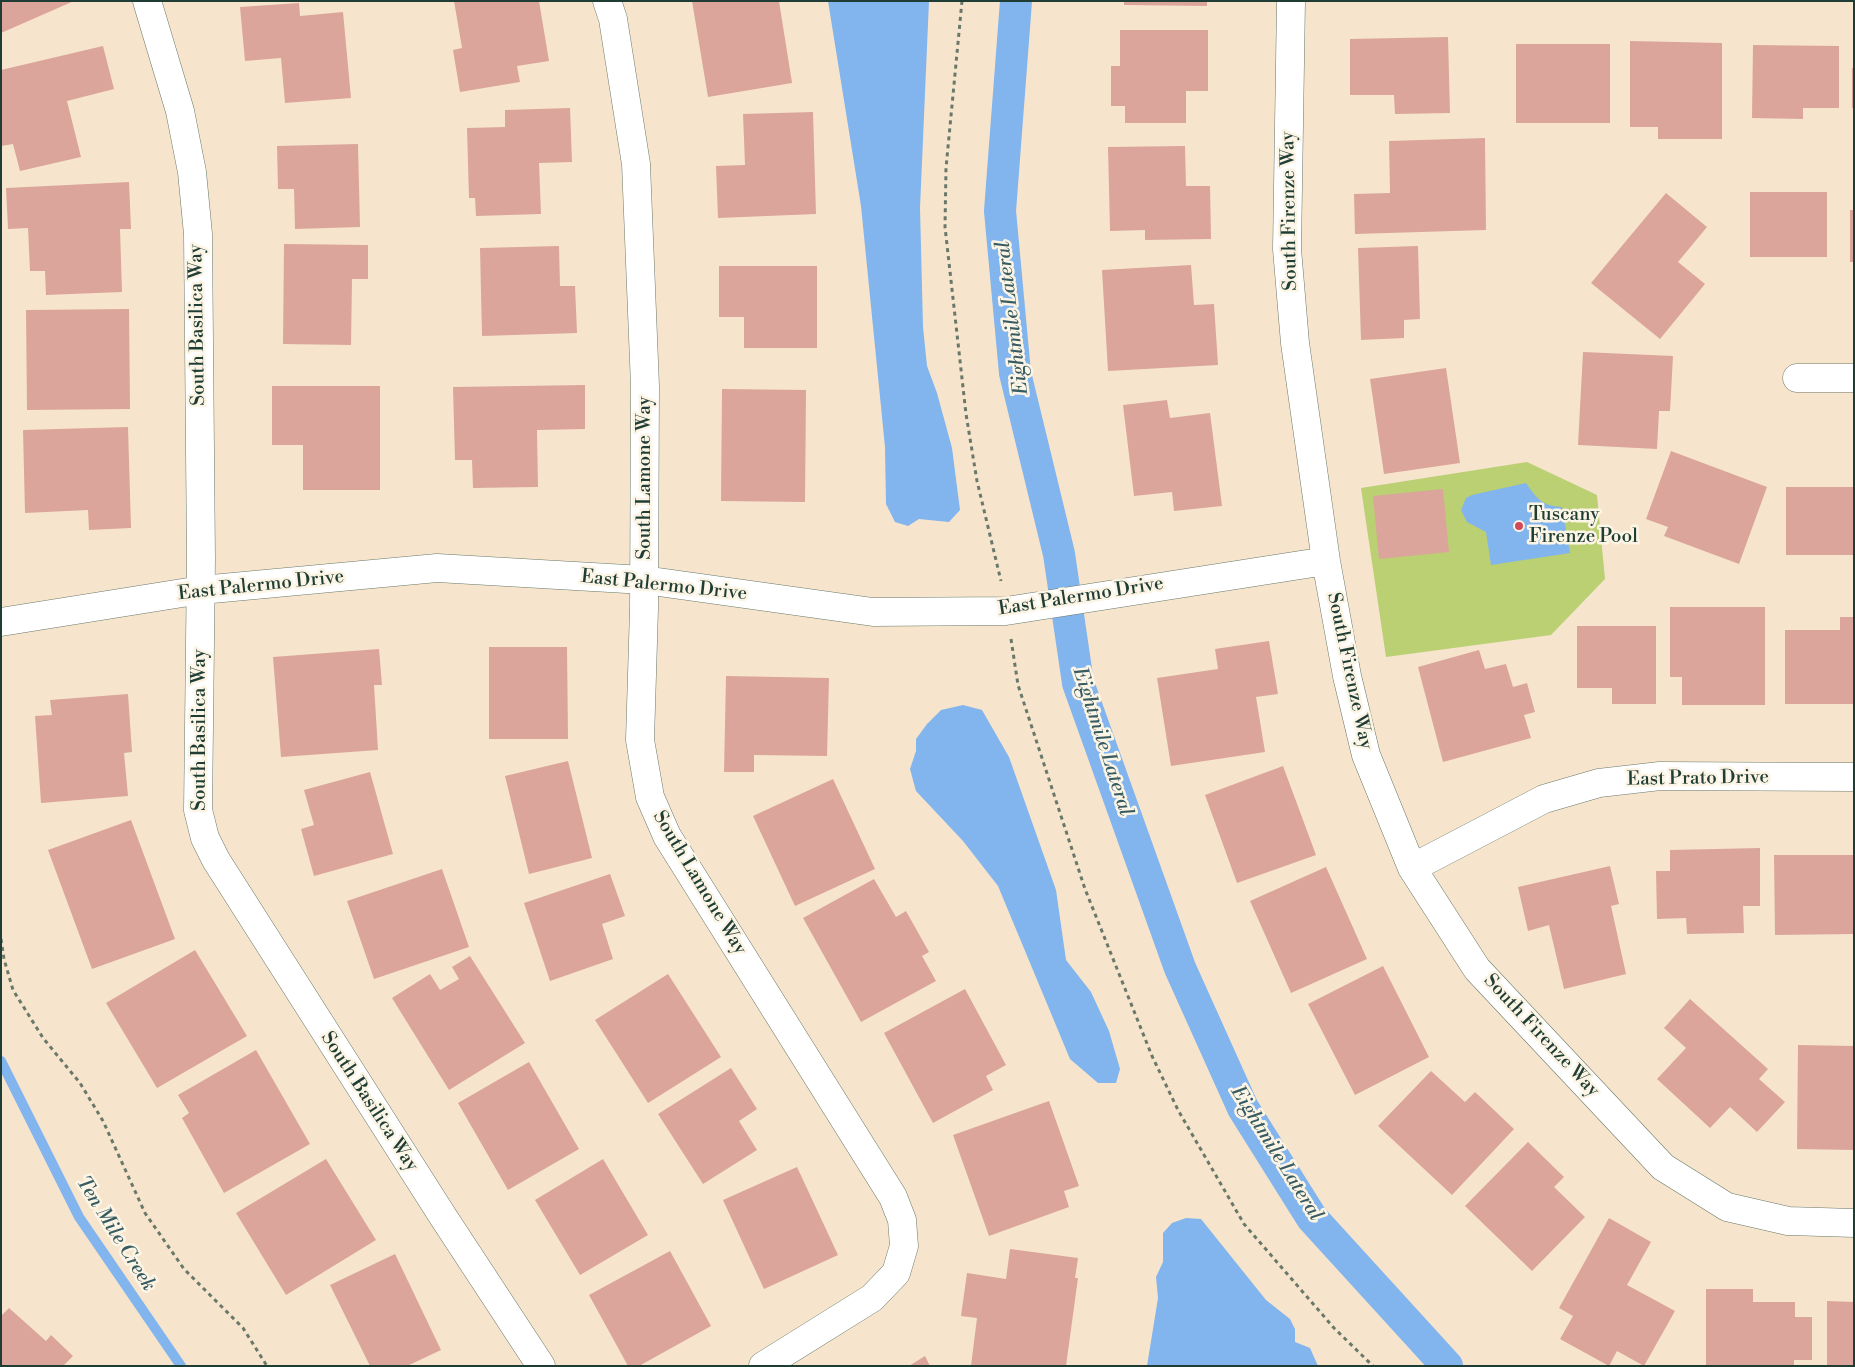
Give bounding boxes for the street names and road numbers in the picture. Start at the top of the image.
street label: South Firenze Way [1277,131,1303,291]
street label: South Basilica Way [185,244,211,406]
street label: South Lamone Way [634,396,656,560]
street label: East Palermo Drive [177,566,345,606]
street label: East Palermo Drive [580,566,748,606]
street label: East Palermo Drive [997,573,1165,621]
street label: South Firenze Way [1321,591,1377,751]
street label: South Basilica Way [189,649,211,811]
street label: East Prato Drive [1627,766,1769,792]
street label: South Lamone Way [647,807,751,959]
street label: South Firenze Way [1478,970,1604,1102]
street label: South Basilica Way [315,1028,423,1176]

